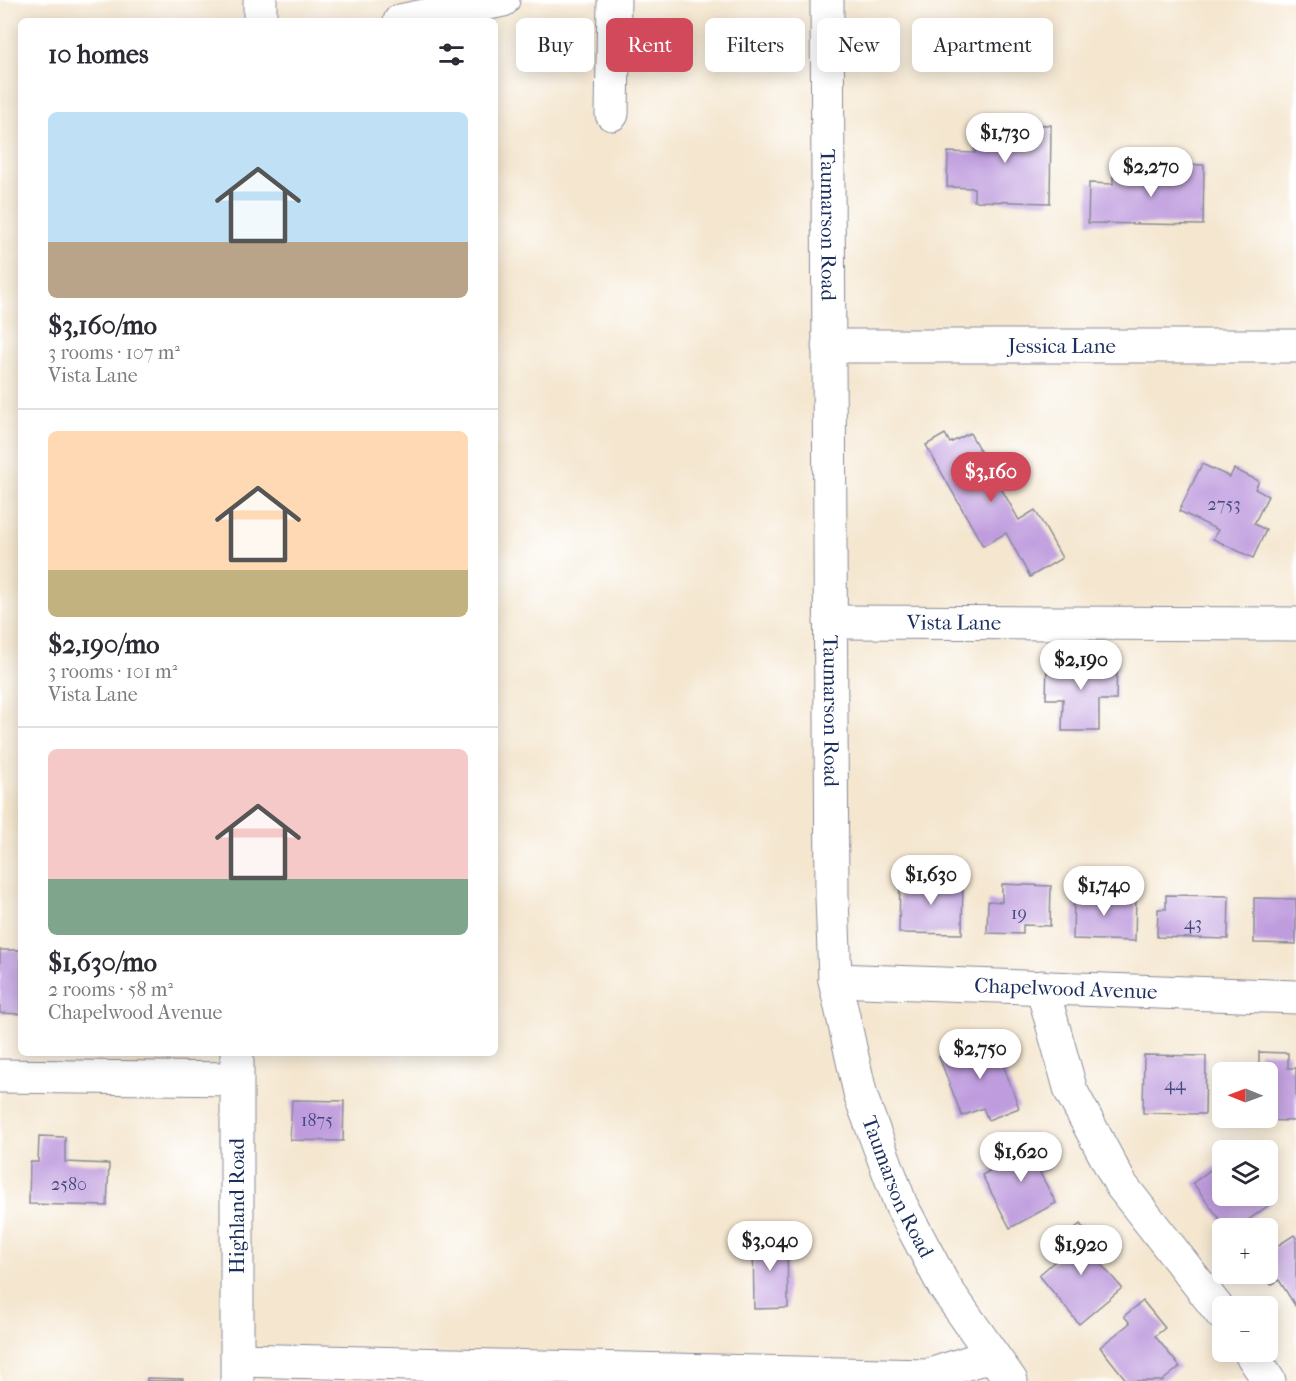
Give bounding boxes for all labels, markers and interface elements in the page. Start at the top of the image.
chip: Buy [516,18,594,72]
chip: Rent [606,18,693,72]
chip: Filters [705,18,805,72]
chip: New [817,18,900,72]
chip: Apartment [912,18,1053,72]
icon: filters [435,38,468,71]
text: 10 homes [48,39,149,70]
pin: $1,730 [956,113,1054,164]
text: $1,730 [980,121,1030,144]
pin: $2,270 [1102,147,1200,198]
street label: Taumarson Road [816,149,841,302]
icon: home [204,151,312,259]
text: $2,270 [1123,155,1179,178]
text: $3,160/mo [48,310,157,341]
street label: Jessica Lane [1006,334,1116,358]
text: 3 rooms · 107 m² [48,341,180,364]
text: Vista Lane [48,364,138,387]
pin: $3,160 [942,452,1040,503]
text: $3,160 [965,460,1017,483]
icon: home [204,470,312,578]
house number: 2753 [1207,494,1241,515]
street label: Vista Lane [906,610,1001,635]
text: $2,190/mo [48,629,159,660]
street label: Taumarson Road [819,635,843,788]
pin: $2,190 [1032,640,1130,691]
text: $2,190 [1054,648,1108,671]
text: 3 rooms · 101 m² [48,660,177,683]
text: Vista Lane [48,683,138,706]
icon: home [204,788,312,896]
pin: $1,630 [882,855,980,906]
text: $1,630 [905,863,957,886]
pin: $1,740 [1055,866,1153,917]
text: $1,740 [1077,874,1131,897]
house number: 19 [1011,903,1027,924]
house number: 43 [1184,913,1202,934]
text: $1,630/mo [48,947,157,978]
street label: Chapelwood Avenue [974,973,1158,1004]
text: 2 rooms · 58 m² [48,978,173,1001]
text: Chapelwood Avenue [48,1001,222,1024]
pin: $2,750 [931,1029,1029,1080]
text: $2,750 [953,1037,1007,1060]
north arrow [1212,1062,1278,1128]
map controls [1212,1062,1278,1362]
house number: 44 [1164,1074,1186,1095]
house number: 1875 [301,1110,333,1131]
street label: Taumarson Road [857,1113,939,1262]
pin: $1,620 [972,1132,1070,1183]
street label: Highland Road [225,1137,249,1274]
text: $1,620 [994,1140,1048,1163]
button: layers [1212,1140,1278,1206]
house number: 2580 [51,1174,87,1195]
button: + [1212,1218,1278,1284]
pin: $3,040 [721,1221,819,1272]
pin: $1,920 [1032,1225,1130,1276]
text: $3,040 [741,1229,799,1252]
text: $1,920 [1054,1233,1108,1256]
button: − [1212,1296,1278,1362]

